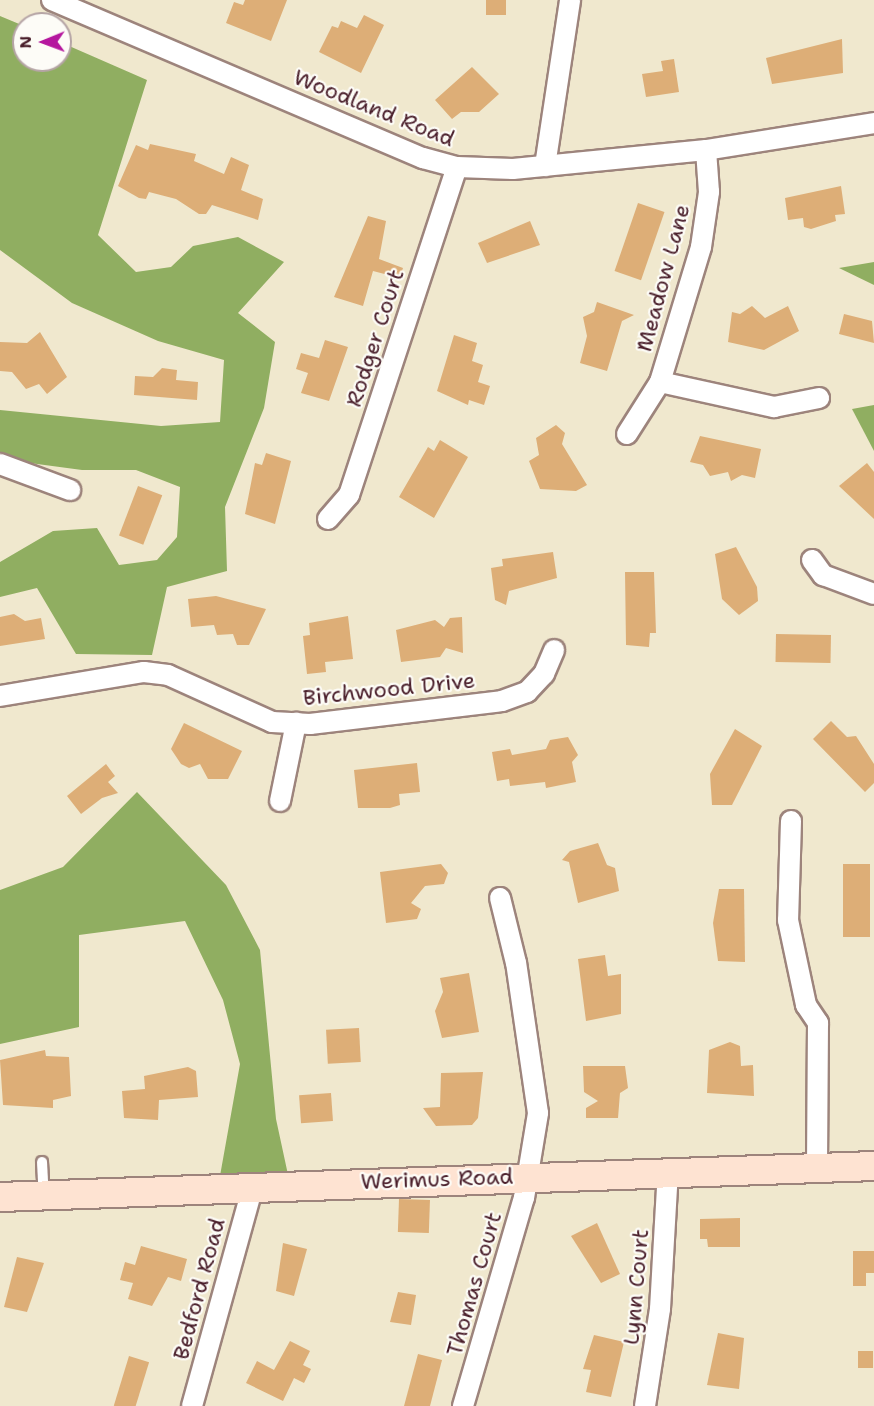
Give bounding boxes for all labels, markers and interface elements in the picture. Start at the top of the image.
north arrow [12,12,72,72]
text: N [15,36,36,49]
street label: Woodland Road [290,64,458,152]
street label: Meadow Lane [631,201,695,355]
street label: Rodger Court [340,266,410,410]
street label: Birchwood Drive [302,667,476,711]
street label: Werimus Road [360,1163,514,1195]
street label: Thomas Court [441,1209,507,1359]
street label: Bedford Road [167,1215,231,1363]
street label: Lynn Court [618,1228,654,1346]

